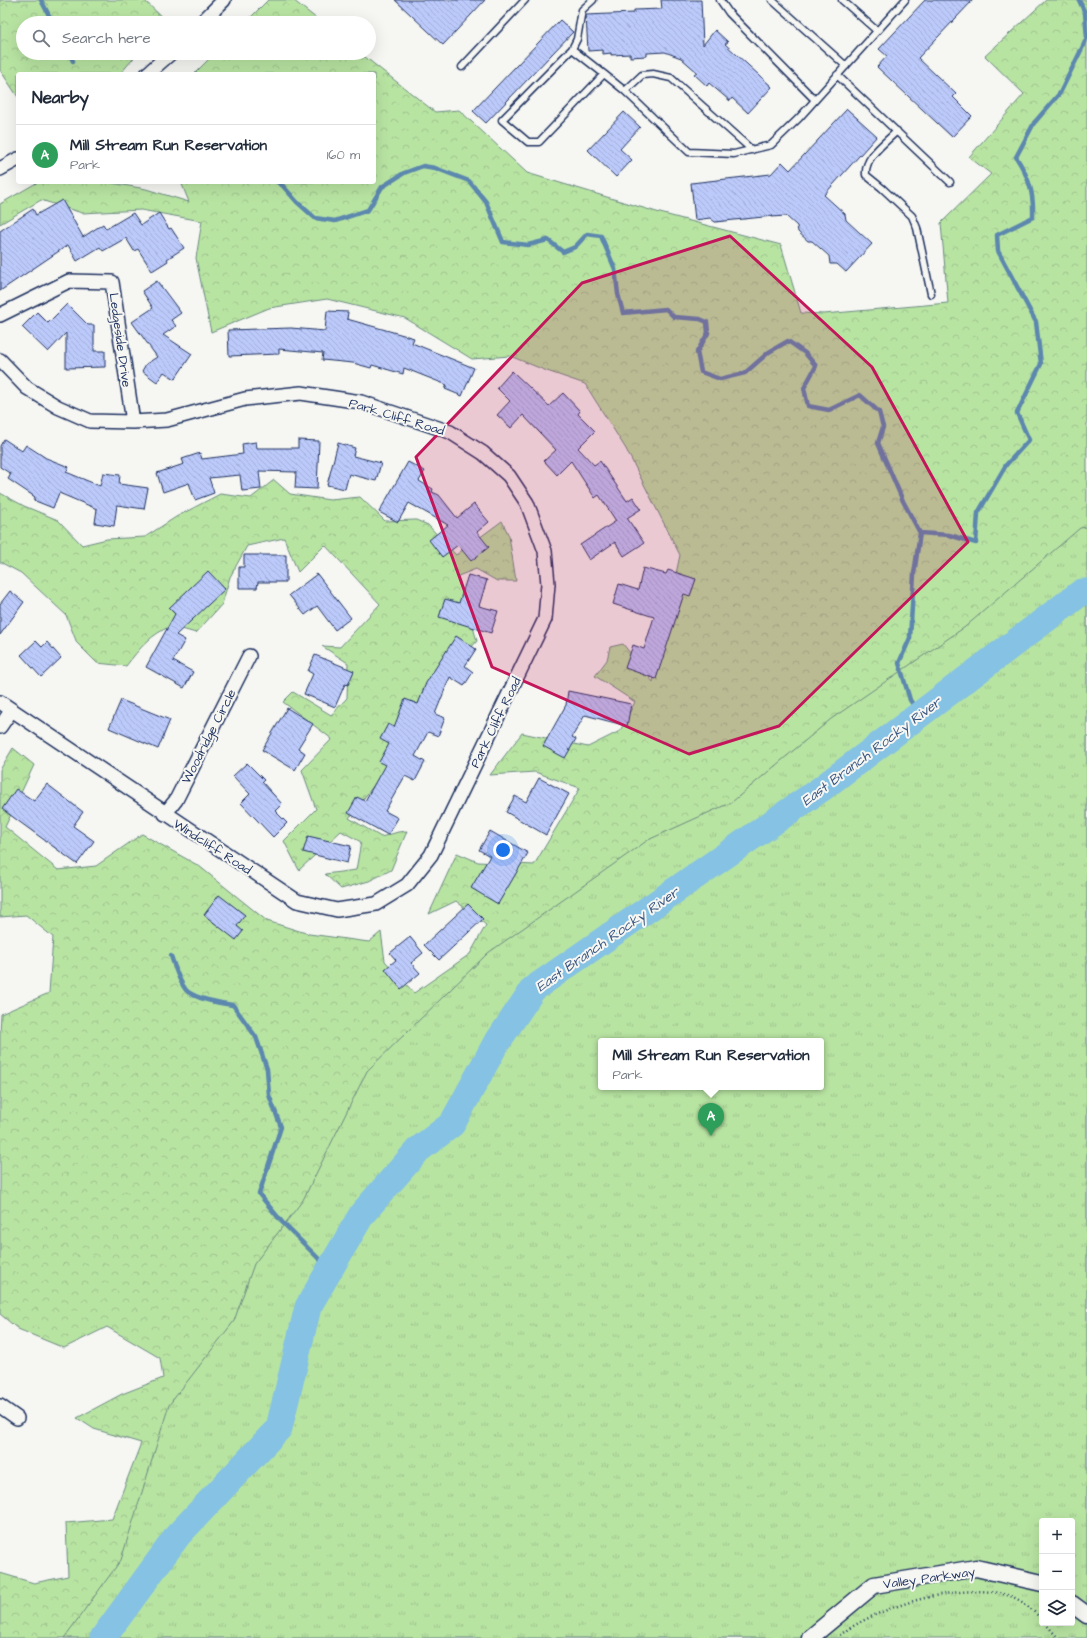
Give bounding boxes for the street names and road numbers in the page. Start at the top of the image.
street label: Ledgeside Drive [103,292,136,389]
street label: Park Cliff Road [347,394,447,440]
street label: Park Cliff Road [466,674,526,771]
street label: Woodridge Circle [177,686,241,787]
street label: Windcliff Road [170,815,255,879]
street label: Valley Parkway [882,1563,976,1594]

